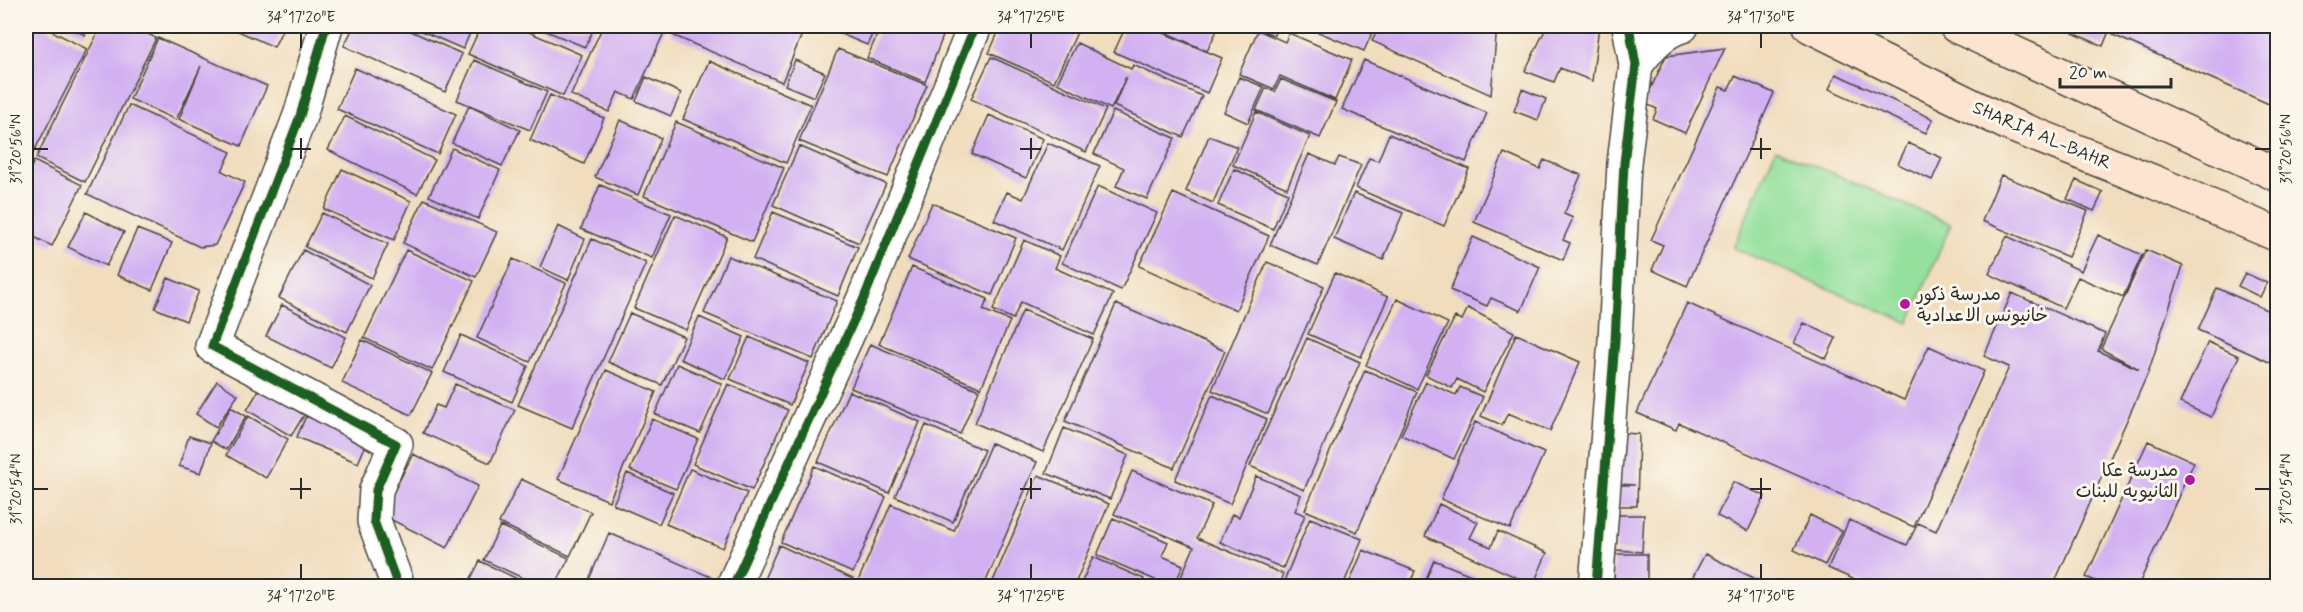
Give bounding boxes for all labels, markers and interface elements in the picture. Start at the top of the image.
text: 34°17'20"E [267,8,336,28]
text: 34°17'25"E [997,8,1065,28]
text: 34°17'30"E [1727,8,1795,28]
scale bar [2060,51,2171,89]
text: 20 m [2069,61,2107,85]
street label: SHARIA AL-BAHR [1969,96,2115,176]
text: 31°20'56"N [7,114,27,184]
text: 31°20'56"N [2277,114,2297,184]
place label: مدرسة ذكور خانيونس الاعدادية [1915,283,2048,328]
marker: مدرسة ذكور خانيونس الاعدادية [1898,297,1912,311]
text: 31°20'54"N [7,454,27,524]
text: 31°20'54"N [2277,454,2297,524]
place label: مدرسة عكا الثانيويه للبنات [2076,459,2178,504]
marker: مدرسة عكا الثانيويه للبنات [2183,473,2197,487]
text: 34°17'20"E [267,587,336,607]
text: 34°17'25"E [997,587,1065,607]
text: 34°17'30"E [1727,587,1795,607]

